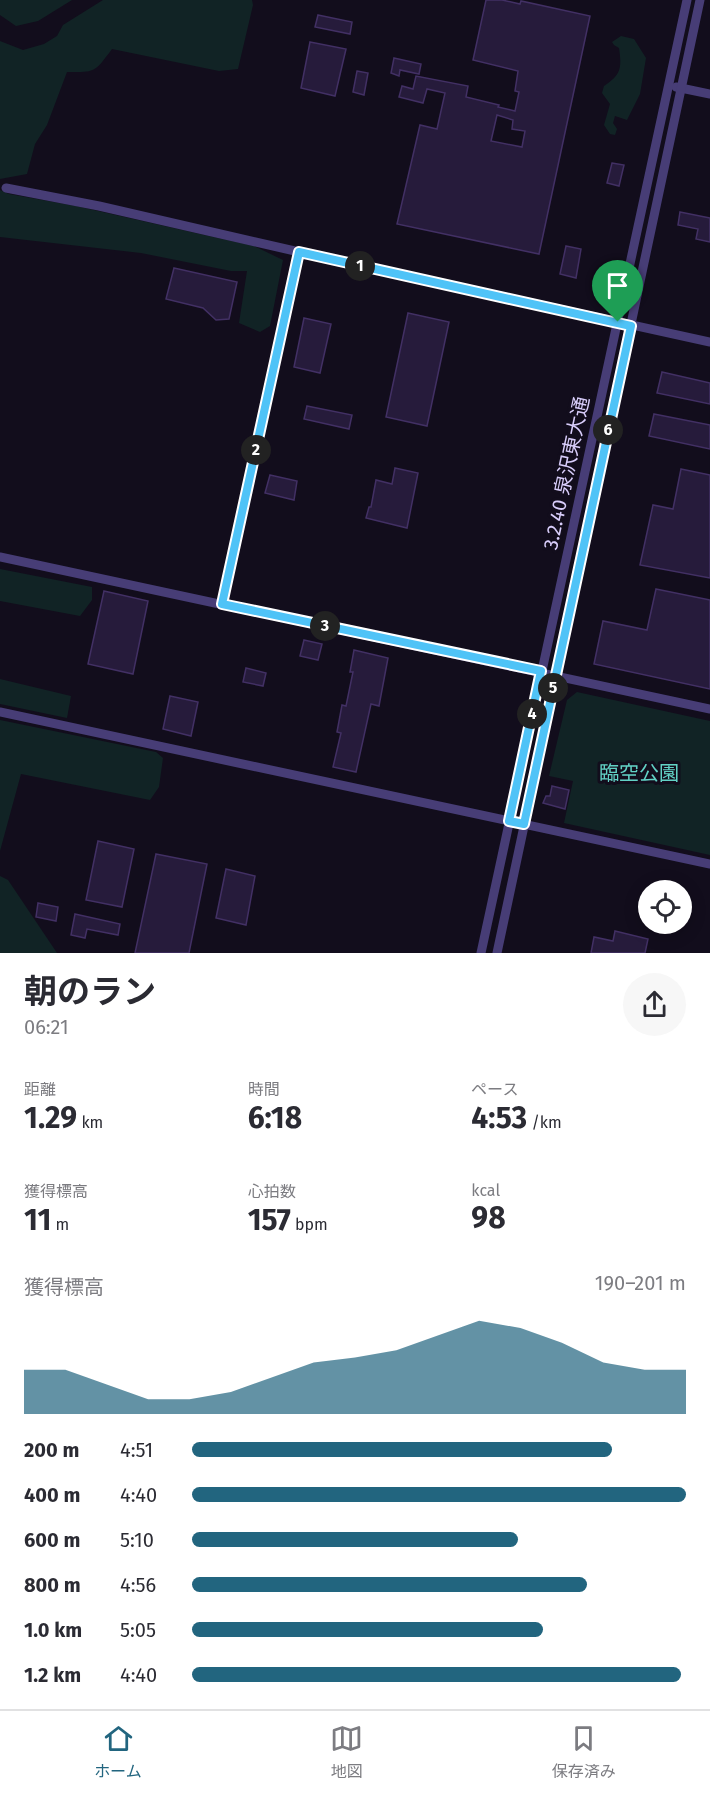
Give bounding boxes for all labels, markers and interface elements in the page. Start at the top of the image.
pin: 1 [345,251,375,281]
text: 1 [356,256,364,275]
pin [592,260,643,322]
icon: arrive [601,269,634,302]
street label: 3.2.40 泉沢東大通 [538,394,594,552]
pin: 6 [593,415,623,445]
text: 6 [603,420,613,439]
pin: 2 [241,435,271,465]
text: 2 [252,440,260,459]
pin: 3 [310,611,340,641]
text: 3 [321,616,329,635]
pin: 5 [538,673,568,703]
text: 5 [549,678,557,697]
pin: 4 [517,699,547,729]
text: 4 [527,704,537,723]
park label: 臨空公園 [599,761,679,785]
map controls [638,880,692,934]
button: locate [638,880,692,934]
text: 朝のラン [24,972,156,1012]
button: share [623,973,686,1036]
text: 06:21 [24,1015,69,1039]
text: 距離 [24,1080,56,1099]
text: 時間 [248,1080,280,1099]
text: ペース [471,1080,519,1099]
text: 1.29 [24,1100,77,1136]
text: 6:18 [248,1100,302,1136]
text: 4:53 [471,1100,527,1136]
text: km [77,1113,103,1132]
text: /km [527,1113,562,1132]
text: kcal [471,1181,500,1200]
text: 獲得標高 [24,1182,88,1201]
text: 心拍数 [248,1182,296,1201]
text: 98 [471,1200,506,1236]
text: 11 [24,1202,51,1238]
text: 157 [248,1202,291,1238]
text: m [51,1215,69,1234]
text: bpm [291,1215,328,1234]
text: 190–201 m [595,1271,686,1295]
text: 獲得標高 [24,1275,104,1299]
text: 200 m [24,1438,79,1462]
text: 4:51 [120,1438,153,1462]
text: 400 m [24,1483,80,1507]
text: 4:40 [120,1483,157,1507]
text: 600 m [24,1528,80,1552]
text: 5:10 [120,1528,154,1552]
text: 800 m [24,1573,81,1597]
text: 4:56 [120,1573,156,1597]
text: 1.0 km [24,1618,82,1642]
text: 5:05 [120,1618,156,1642]
text: 1.2 km [24,1663,81,1687]
text: 4:40 [120,1663,157,1687]
tab: ホーム [94,1722,142,1782]
tab: 地図 [330,1722,363,1782]
tab: 保存済み [552,1722,616,1782]

